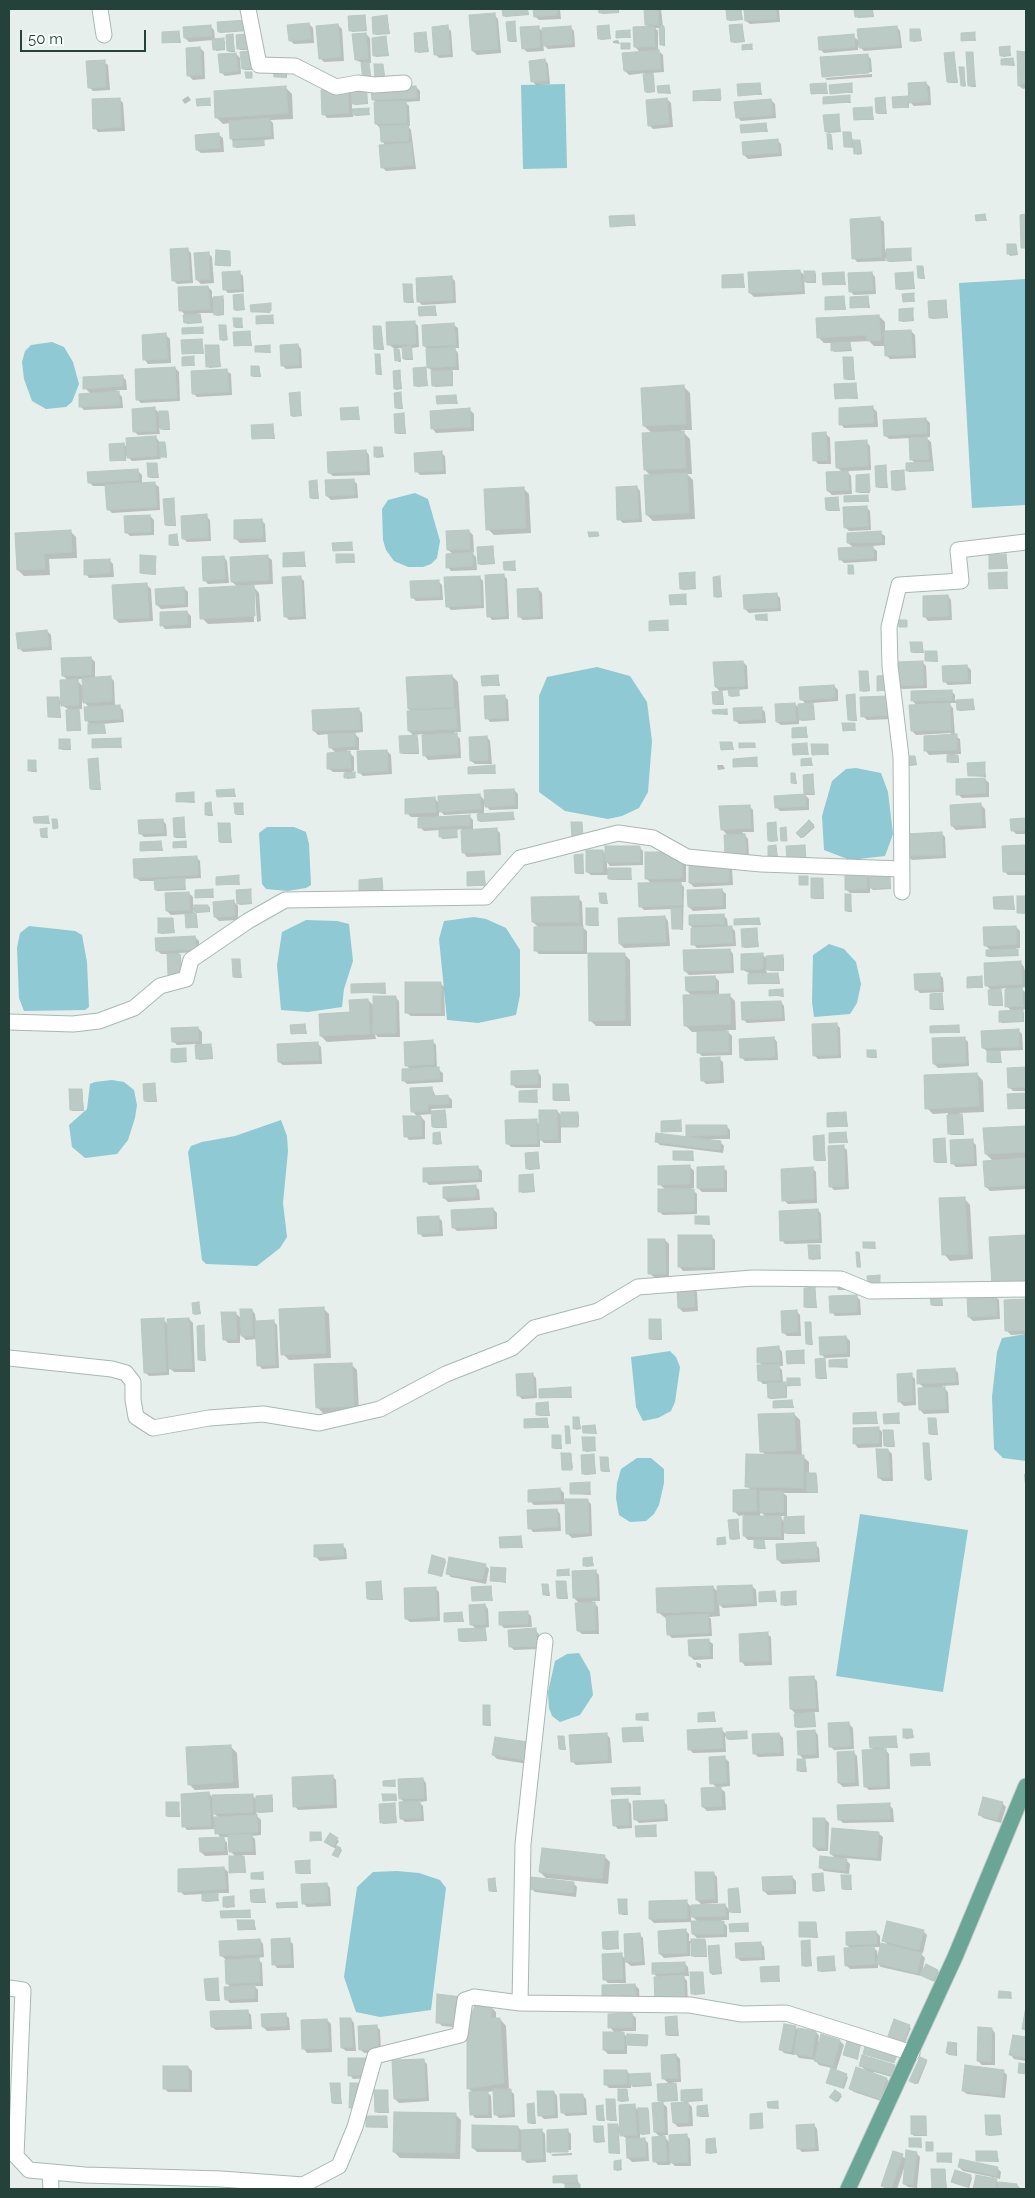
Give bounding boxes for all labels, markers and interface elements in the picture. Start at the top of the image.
scale bar [22,20,149,52]
text: 50 m [28,30,63,48]

